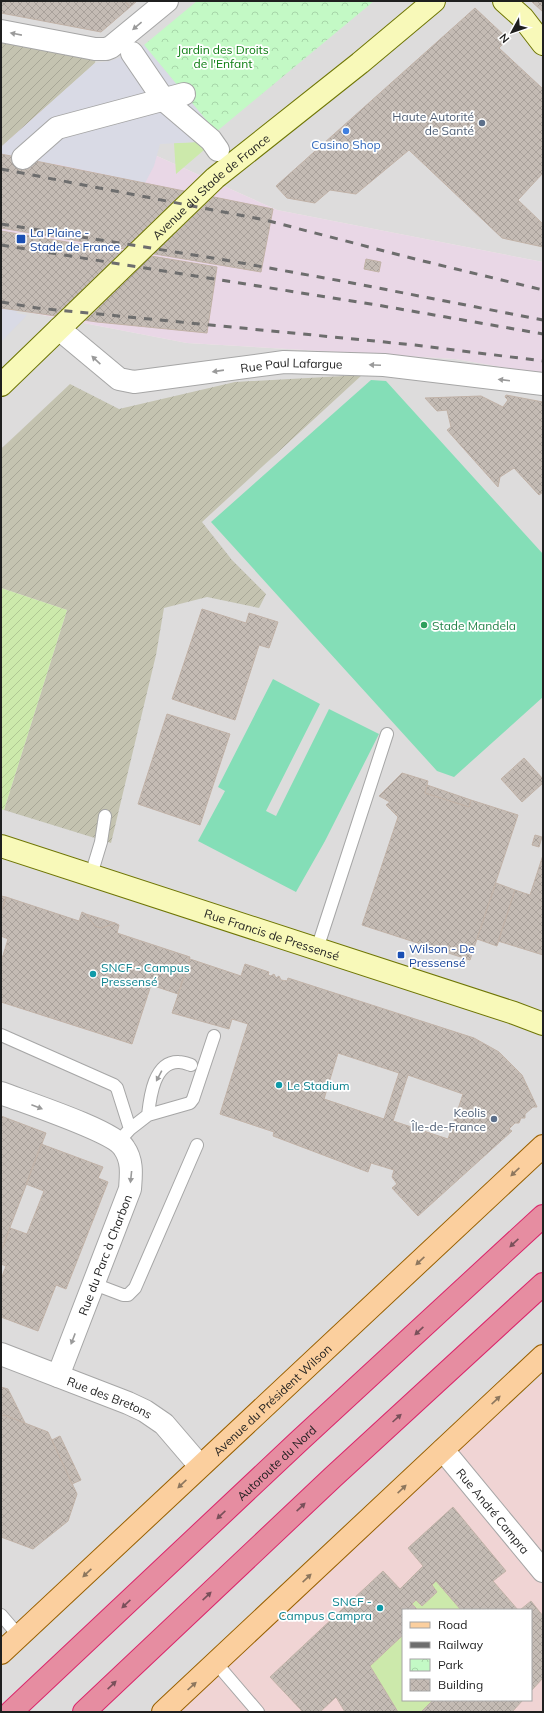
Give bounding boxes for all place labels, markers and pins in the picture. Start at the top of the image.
place label: Haute Autorité de Santé [392,109,474,138]
marker: Haute Autorité de Santé [477,118,487,128]
marker: Casino Shop [341,126,351,136]
place label: Casino Shop [311,137,381,152]
place label: La Plaine - Stade de France [30,225,120,254]
marker: La Plaine - Stade de France [15,233,27,245]
place label: Stade Mandela [432,618,516,633]
marker: Stade Mandela [419,620,429,630]
place label: Wilson - De Pressensé [409,941,475,970]
marker: Wilson - De Pressensé [396,950,406,960]
place label: SNCF - Campus Pressensé [101,960,190,989]
marker: SNCF - Campus Pressensé [88,969,98,979]
place label: Le Stadium [287,1078,350,1093]
marker: Le Stadium [274,1080,284,1090]
place label: Keolis Île-de-France [411,1105,486,1134]
marker: Keolis Île-de-France [489,1114,499,1124]
place label: SNCF - Campus Campra [279,1594,372,1623]
marker: SNCF - Campus Campra [375,1603,385,1613]

